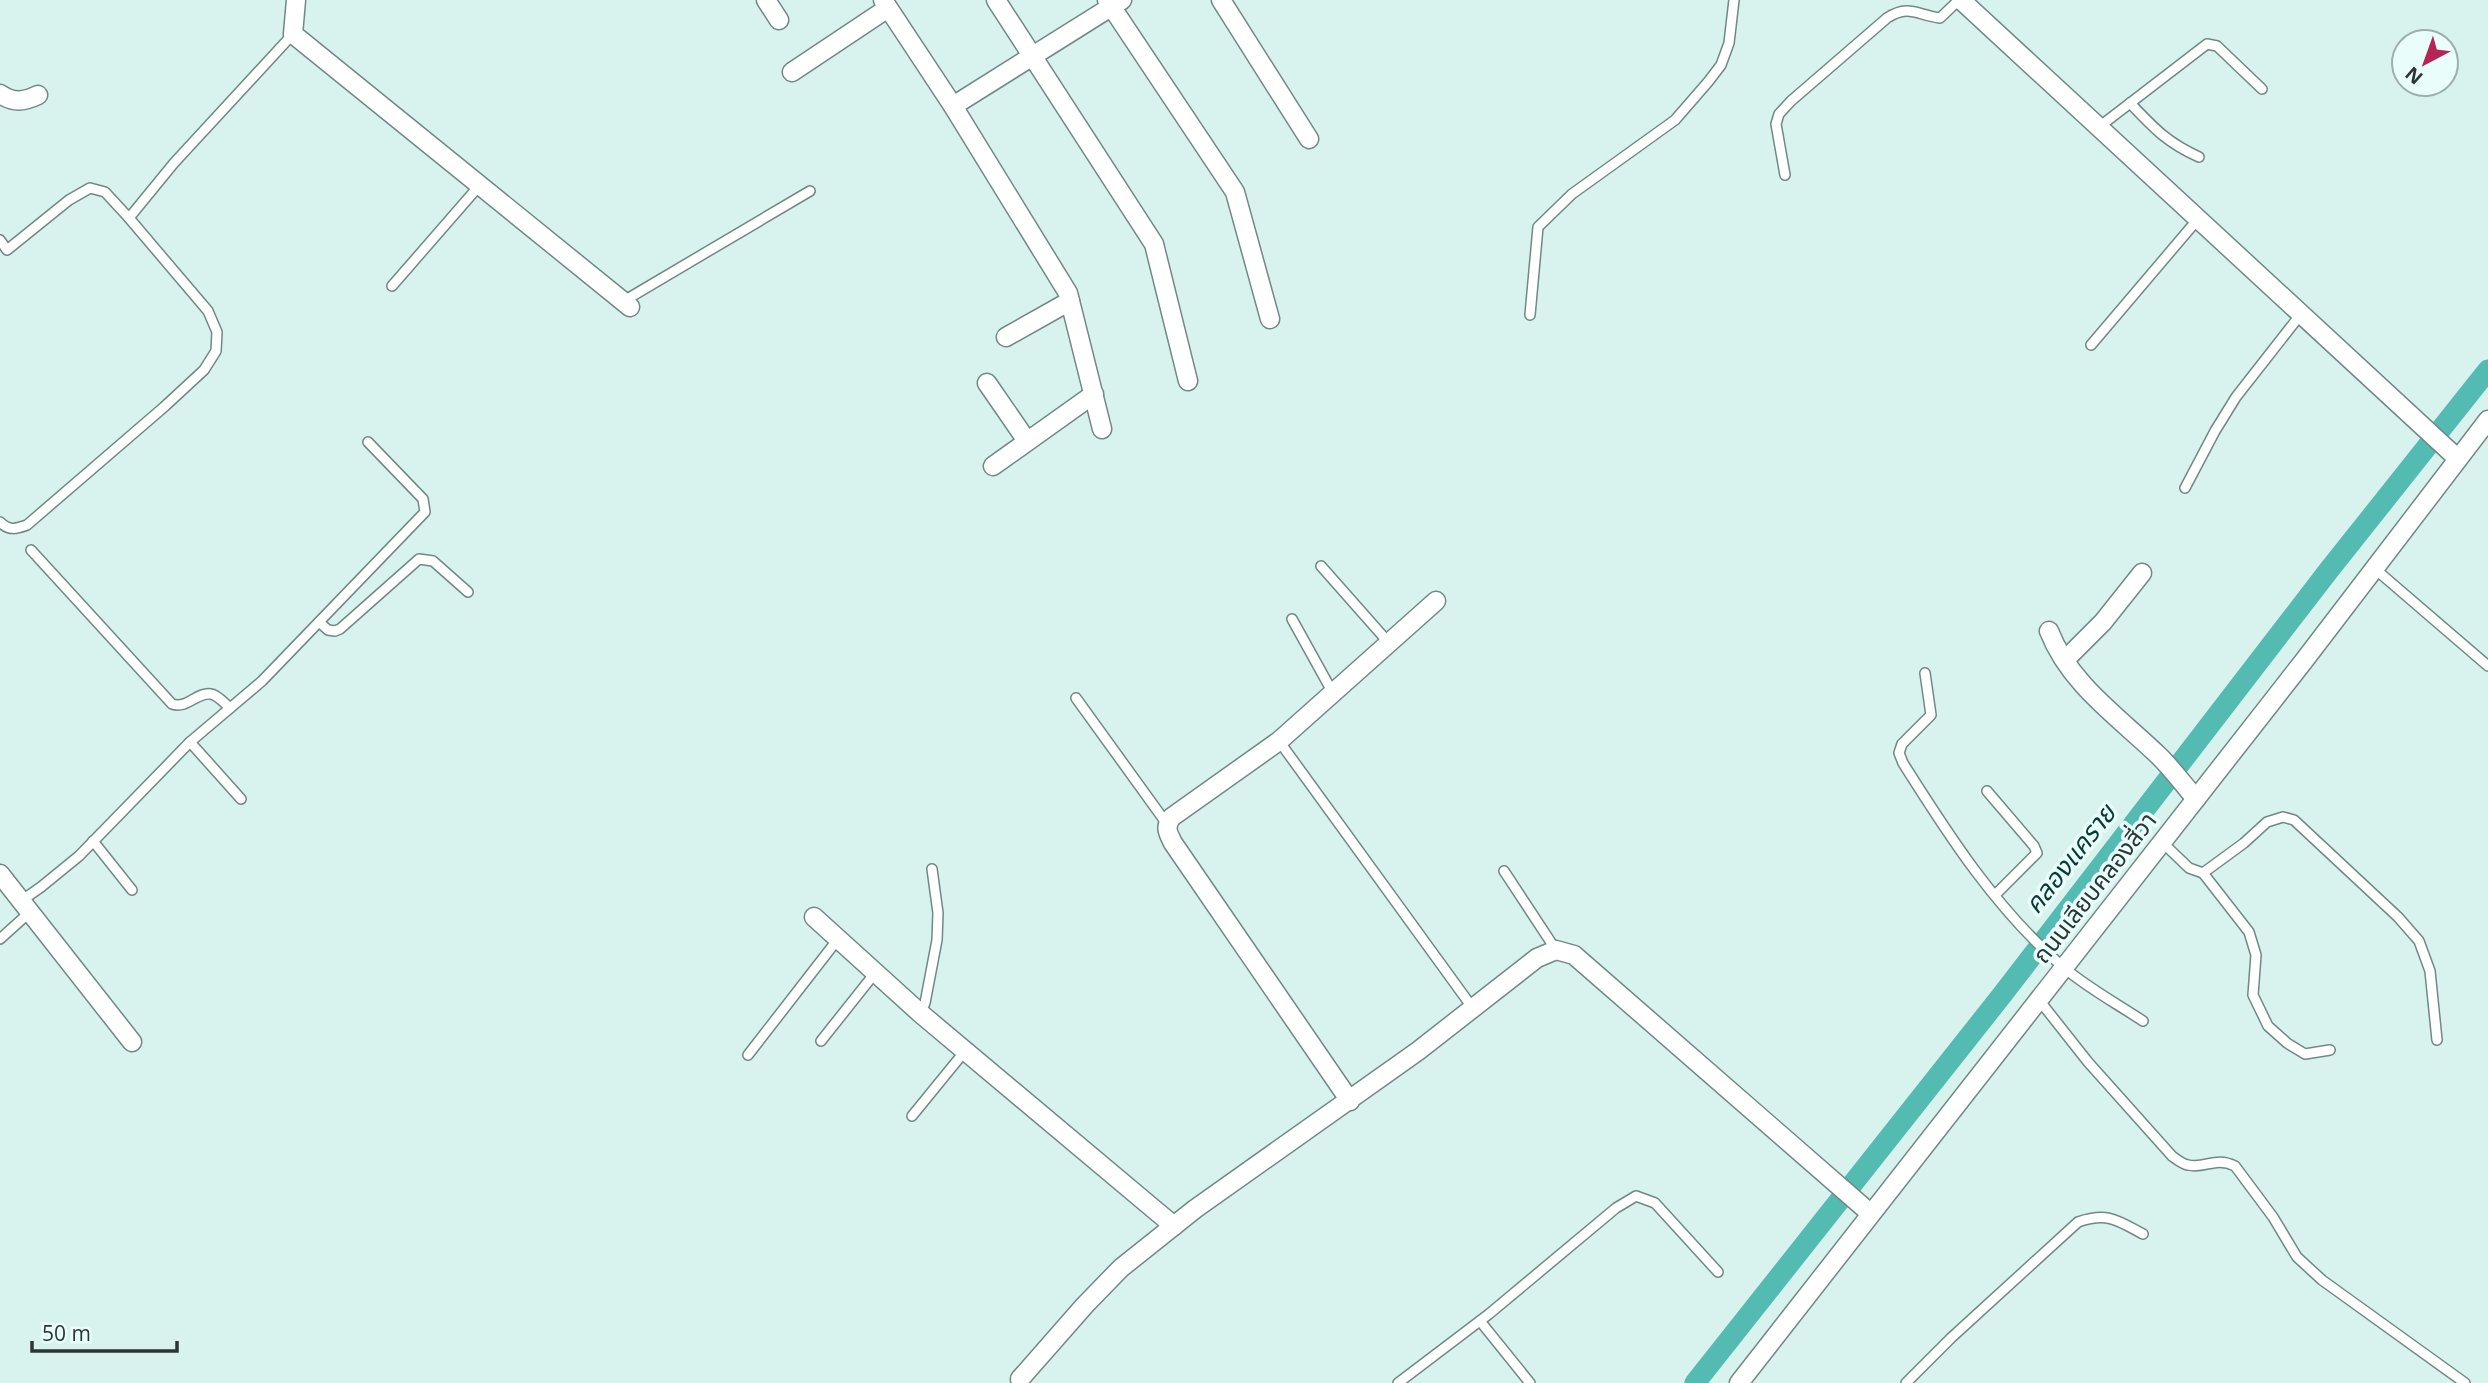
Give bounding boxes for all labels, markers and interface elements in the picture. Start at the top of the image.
north arrow [2390,28,2460,98]
text: N [2399,61,2428,91]
water label: คลองเเคราย [2015,795,2124,920]
street label: ถนนเลียบคลองสี่วา [2024,805,2163,970]
scale bar [32,1310,177,1354]
text: 50 m [42,1319,91,1347]

